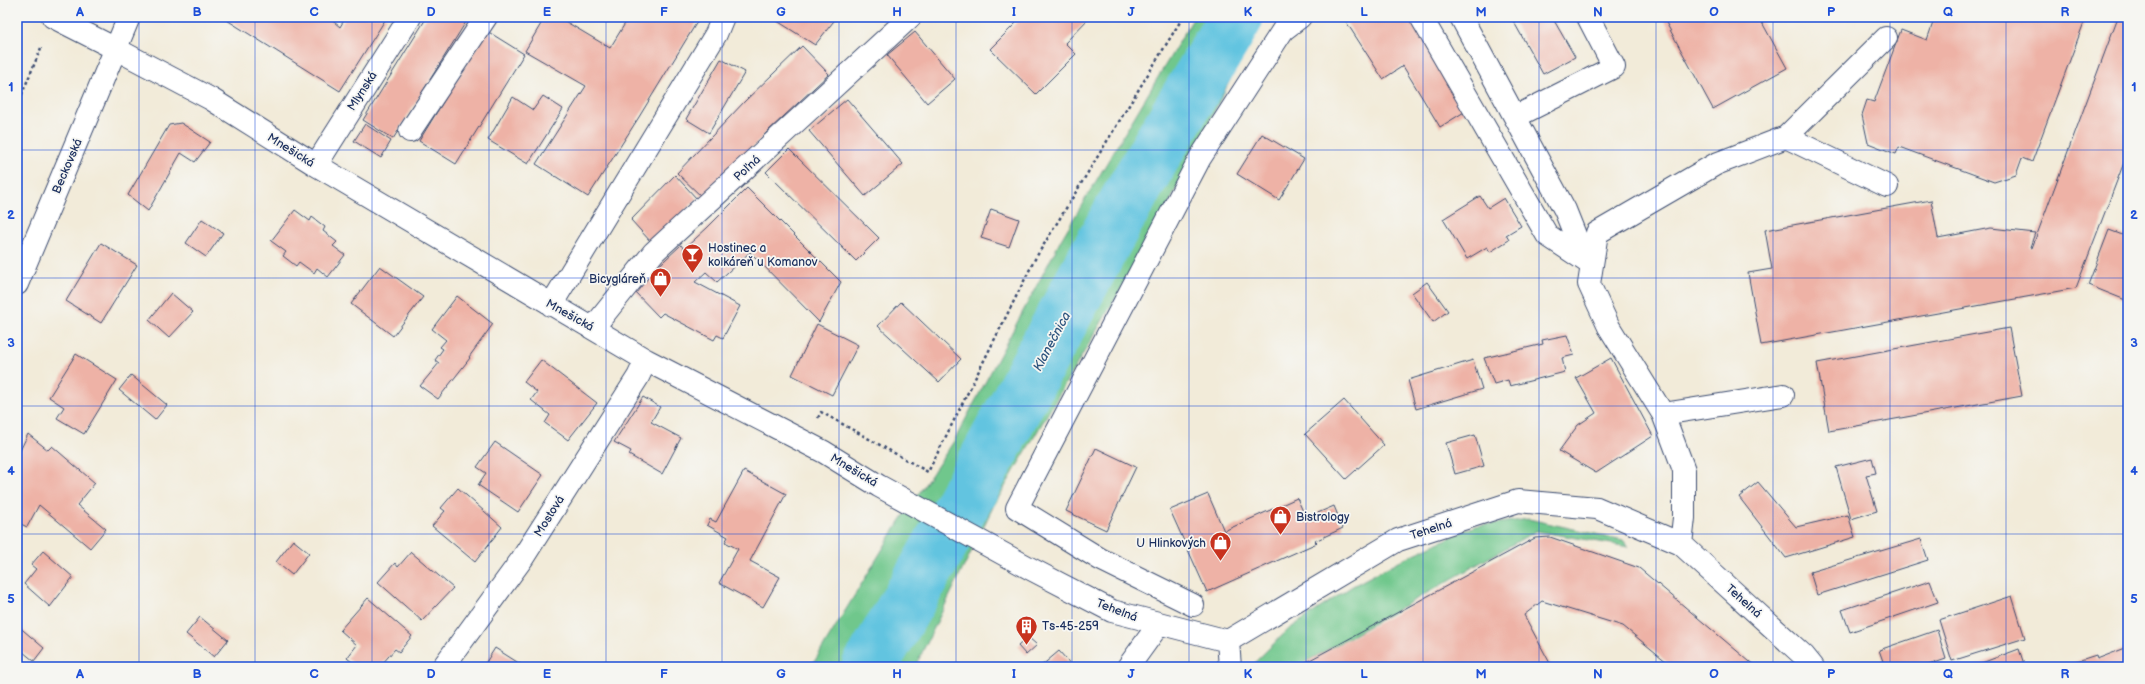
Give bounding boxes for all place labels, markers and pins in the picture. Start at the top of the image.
place label: Hostinec a kolkáreň u Komanov [708,241,818,270]
bar icon: Hostinec a kolkáreň u Komanov [680,242,706,275]
shop icon: Bicygláreň [648,266,674,299]
place label: Bicygláreň [589,272,646,287]
shop icon: Bistrology [1268,504,1294,537]
place label: Bistrology [1296,510,1350,525]
shop icon: U Hlinkových [1208,530,1234,563]
place label: U Hlinkových [1136,536,1206,551]
building icon: Ts-45-259 [1014,613,1040,646]
place label: Ts-45-259 [1042,619,1099,634]

